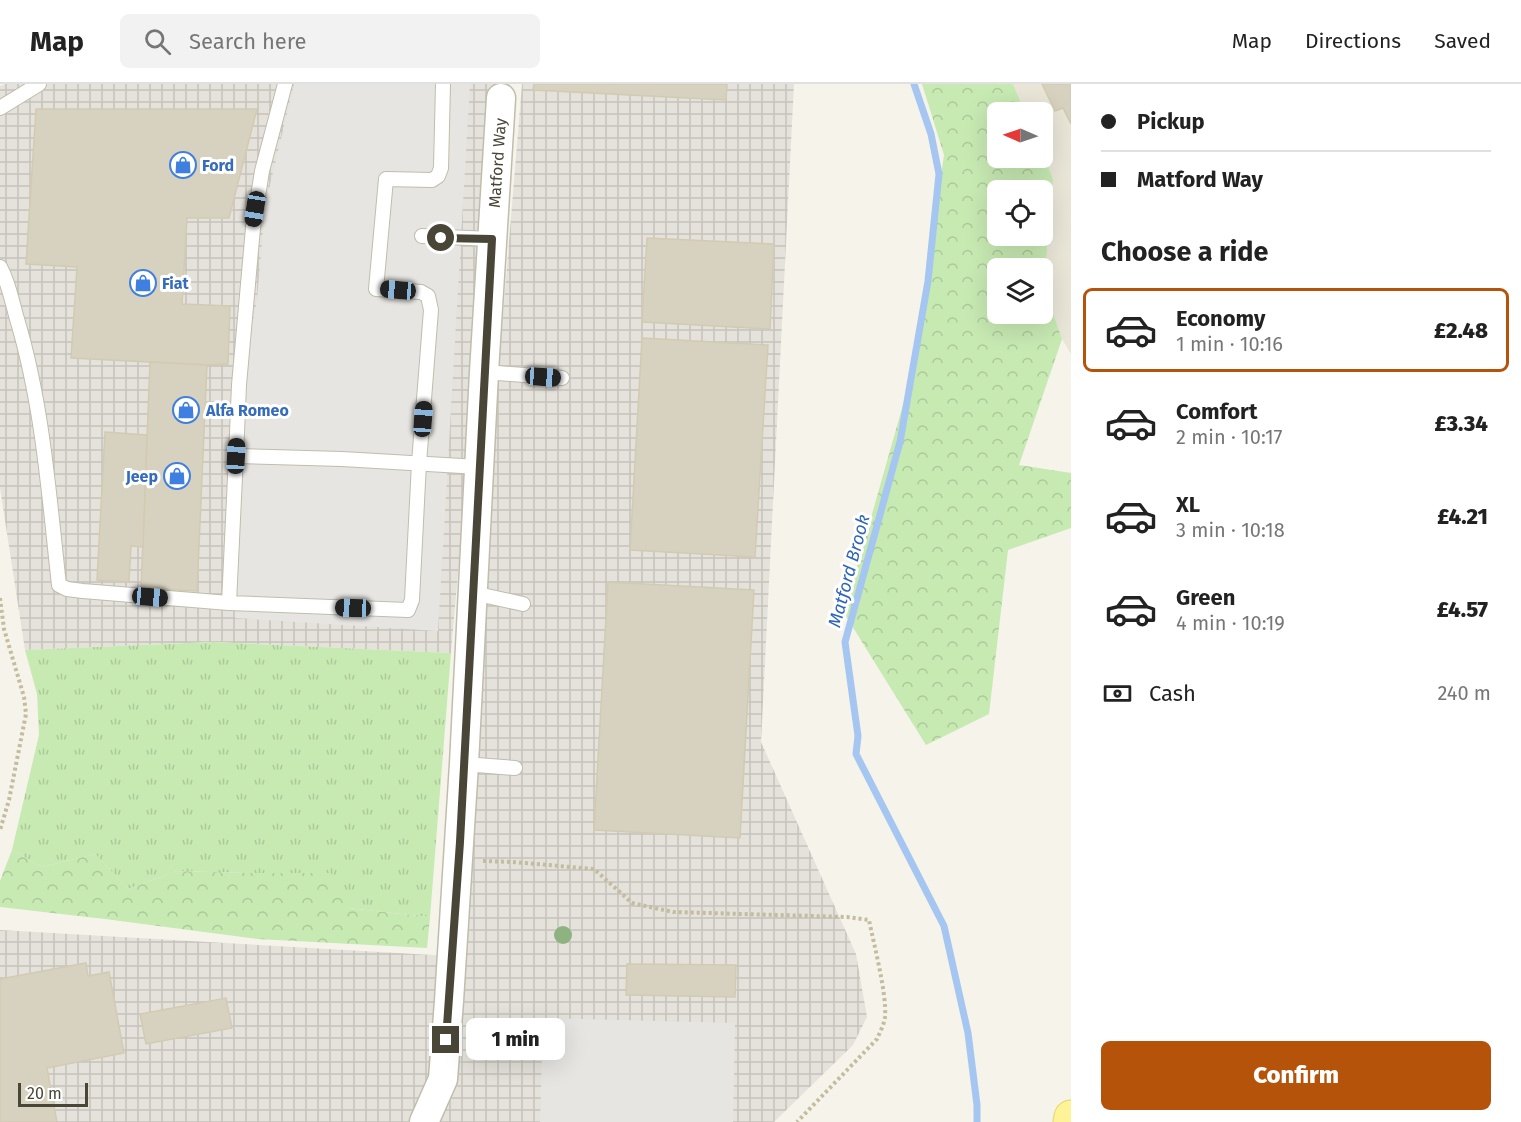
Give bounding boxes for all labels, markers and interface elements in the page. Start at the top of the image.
search box [120,14,540,68]
text: Map [30,25,84,58]
icon: search [141,25,174,58]
text: Search here [189,28,307,55]
text: Map [1232,28,1272,54]
text: Directions [1305,28,1401,54]
text: Saved [1434,28,1491,54]
north arrow [987,102,1053,168]
map controls [987,102,1053,324]
text: Pickup [1137,108,1205,135]
street label: Matford Way [485,117,510,209]
shop icon: Ford [168,150,198,180]
place label: Ford [202,156,234,175]
text: Matford Way [1137,166,1263,193]
button: locate [987,180,1053,246]
car [243,190,267,228]
route start [427,224,454,251]
text: Choose a ride [1101,236,1268,268]
button: layers [987,258,1053,324]
shop icon: Fiat [128,268,158,298]
place label: Fiat [162,274,190,293]
car [379,279,417,301]
icon: car [1104,303,1158,357]
text: Economy [1176,305,1265,332]
text: £2.48 [1434,317,1488,344]
text: 1 min · 10:16 [1176,332,1283,356]
car [524,367,562,387]
shop icon: Alfa Romeo [171,395,201,425]
icon: car [1104,396,1158,450]
text: Comfort [1176,398,1257,425]
car [413,400,433,438]
place label: Alfa Romeo [205,401,289,420]
text: £3.34 [1435,410,1488,437]
text: 2 min · 10:17 [1176,425,1282,449]
car [226,438,246,474]
shop icon: Jeep [162,461,192,491]
place label: Jeep [125,467,158,486]
icon: car [1104,489,1158,543]
text: XL [1176,491,1200,518]
text: £4.21 [1437,503,1488,530]
water label: Matford Brook [823,512,875,630]
text: 3 min · 10:18 [1176,518,1285,542]
icon: car [1104,582,1158,636]
text: Green [1176,584,1235,611]
car [131,586,169,608]
text: £4.57 [1437,596,1488,623]
car [335,598,371,618]
text: 4 min · 10:19 [1176,611,1285,635]
icon: cash [1101,677,1134,710]
text: Cash [1149,680,1196,707]
text: 240 m [1437,681,1491,705]
callout: 1 min [467,1019,566,1061]
route end [432,1026,459,1053]
text: 1 min [492,1027,539,1051]
button: Confirm [1101,1041,1491,1110]
scale bar [18,1080,88,1108]
text: 20 m [27,1084,62,1103]

